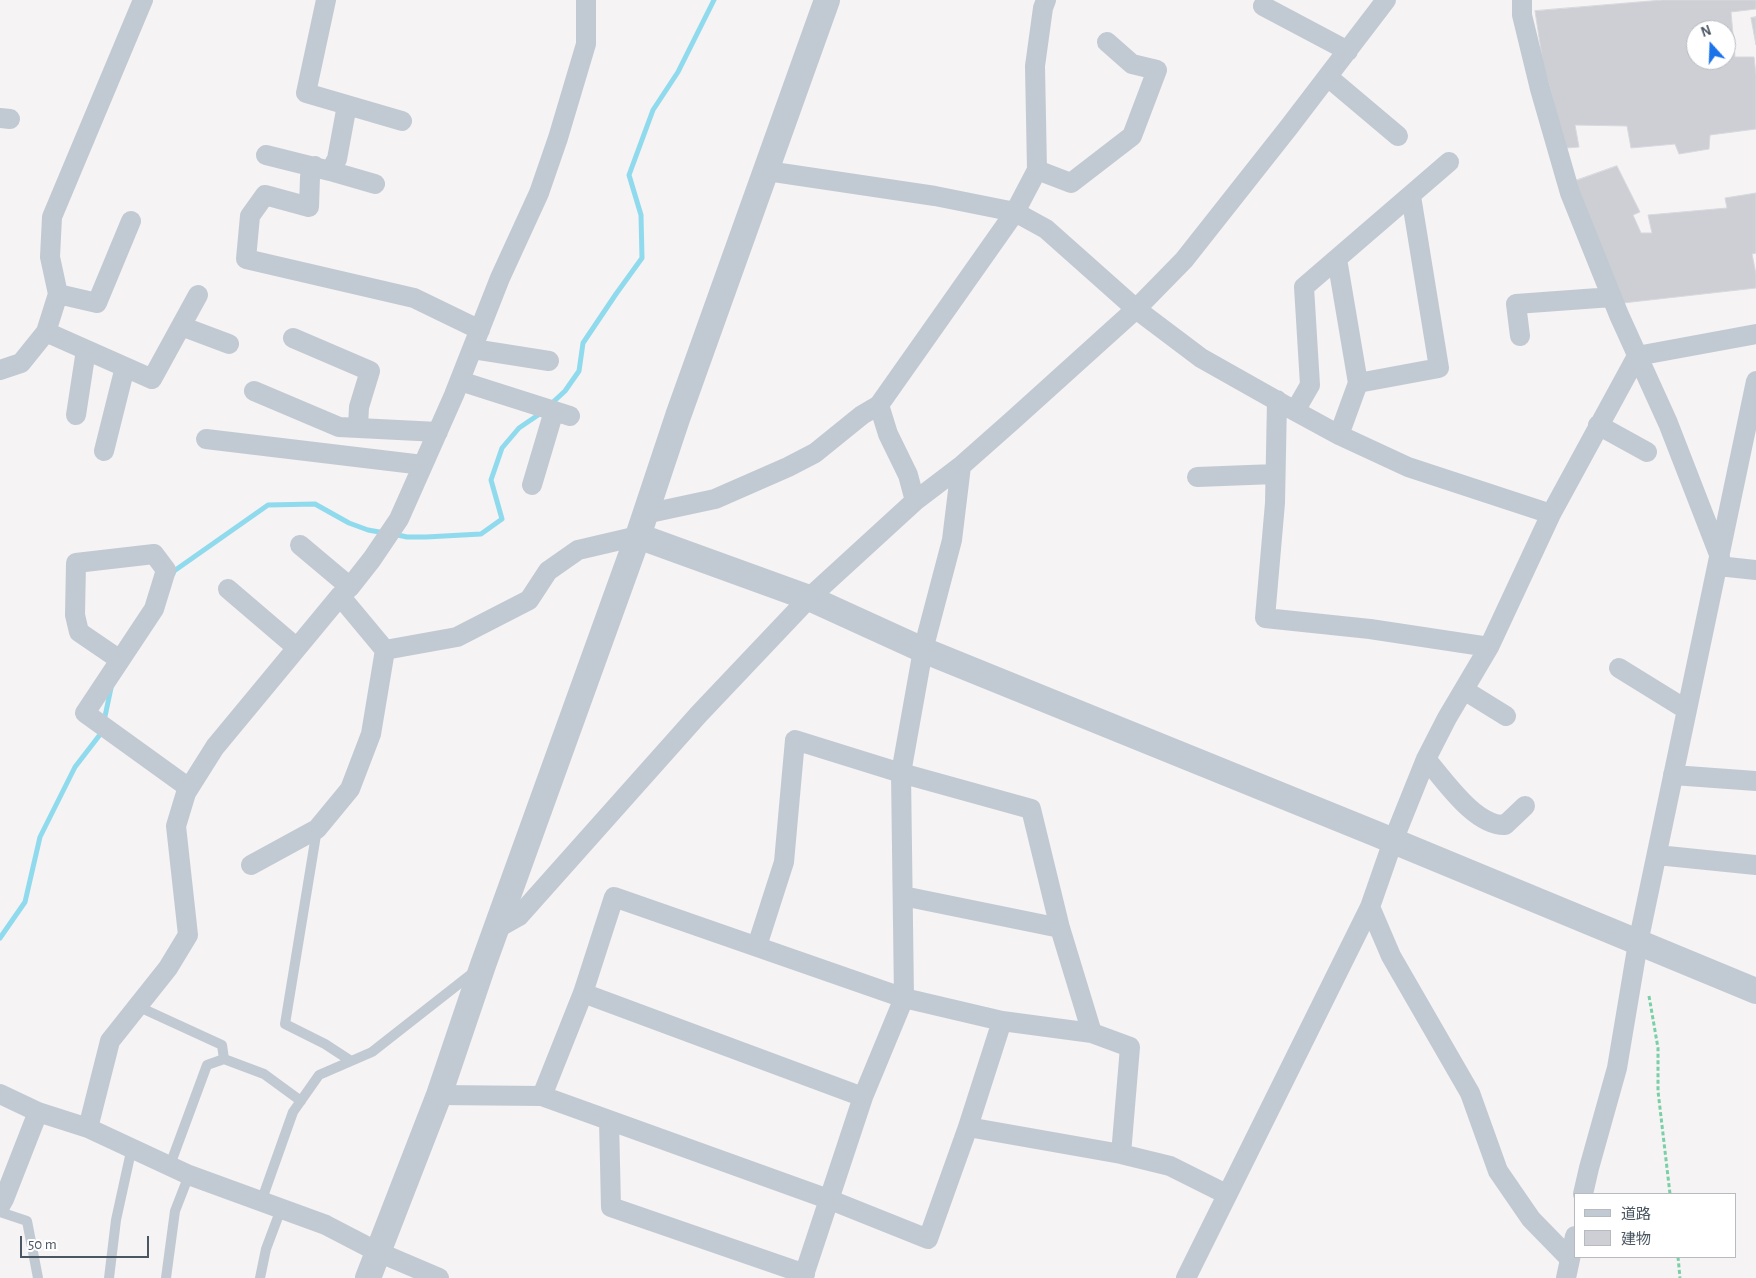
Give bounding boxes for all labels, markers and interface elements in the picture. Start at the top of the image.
north arrow [1686,20,1736,70]
text: N [1699,24,1713,40]
legend [1574,1193,1736,1258]
text: 道路 [1621,1207,1651,1222]
scale bar [22,1226,151,1258]
text: 建物 [1621,1232,1651,1247]
text: 50 m [28,1237,57,1252]

